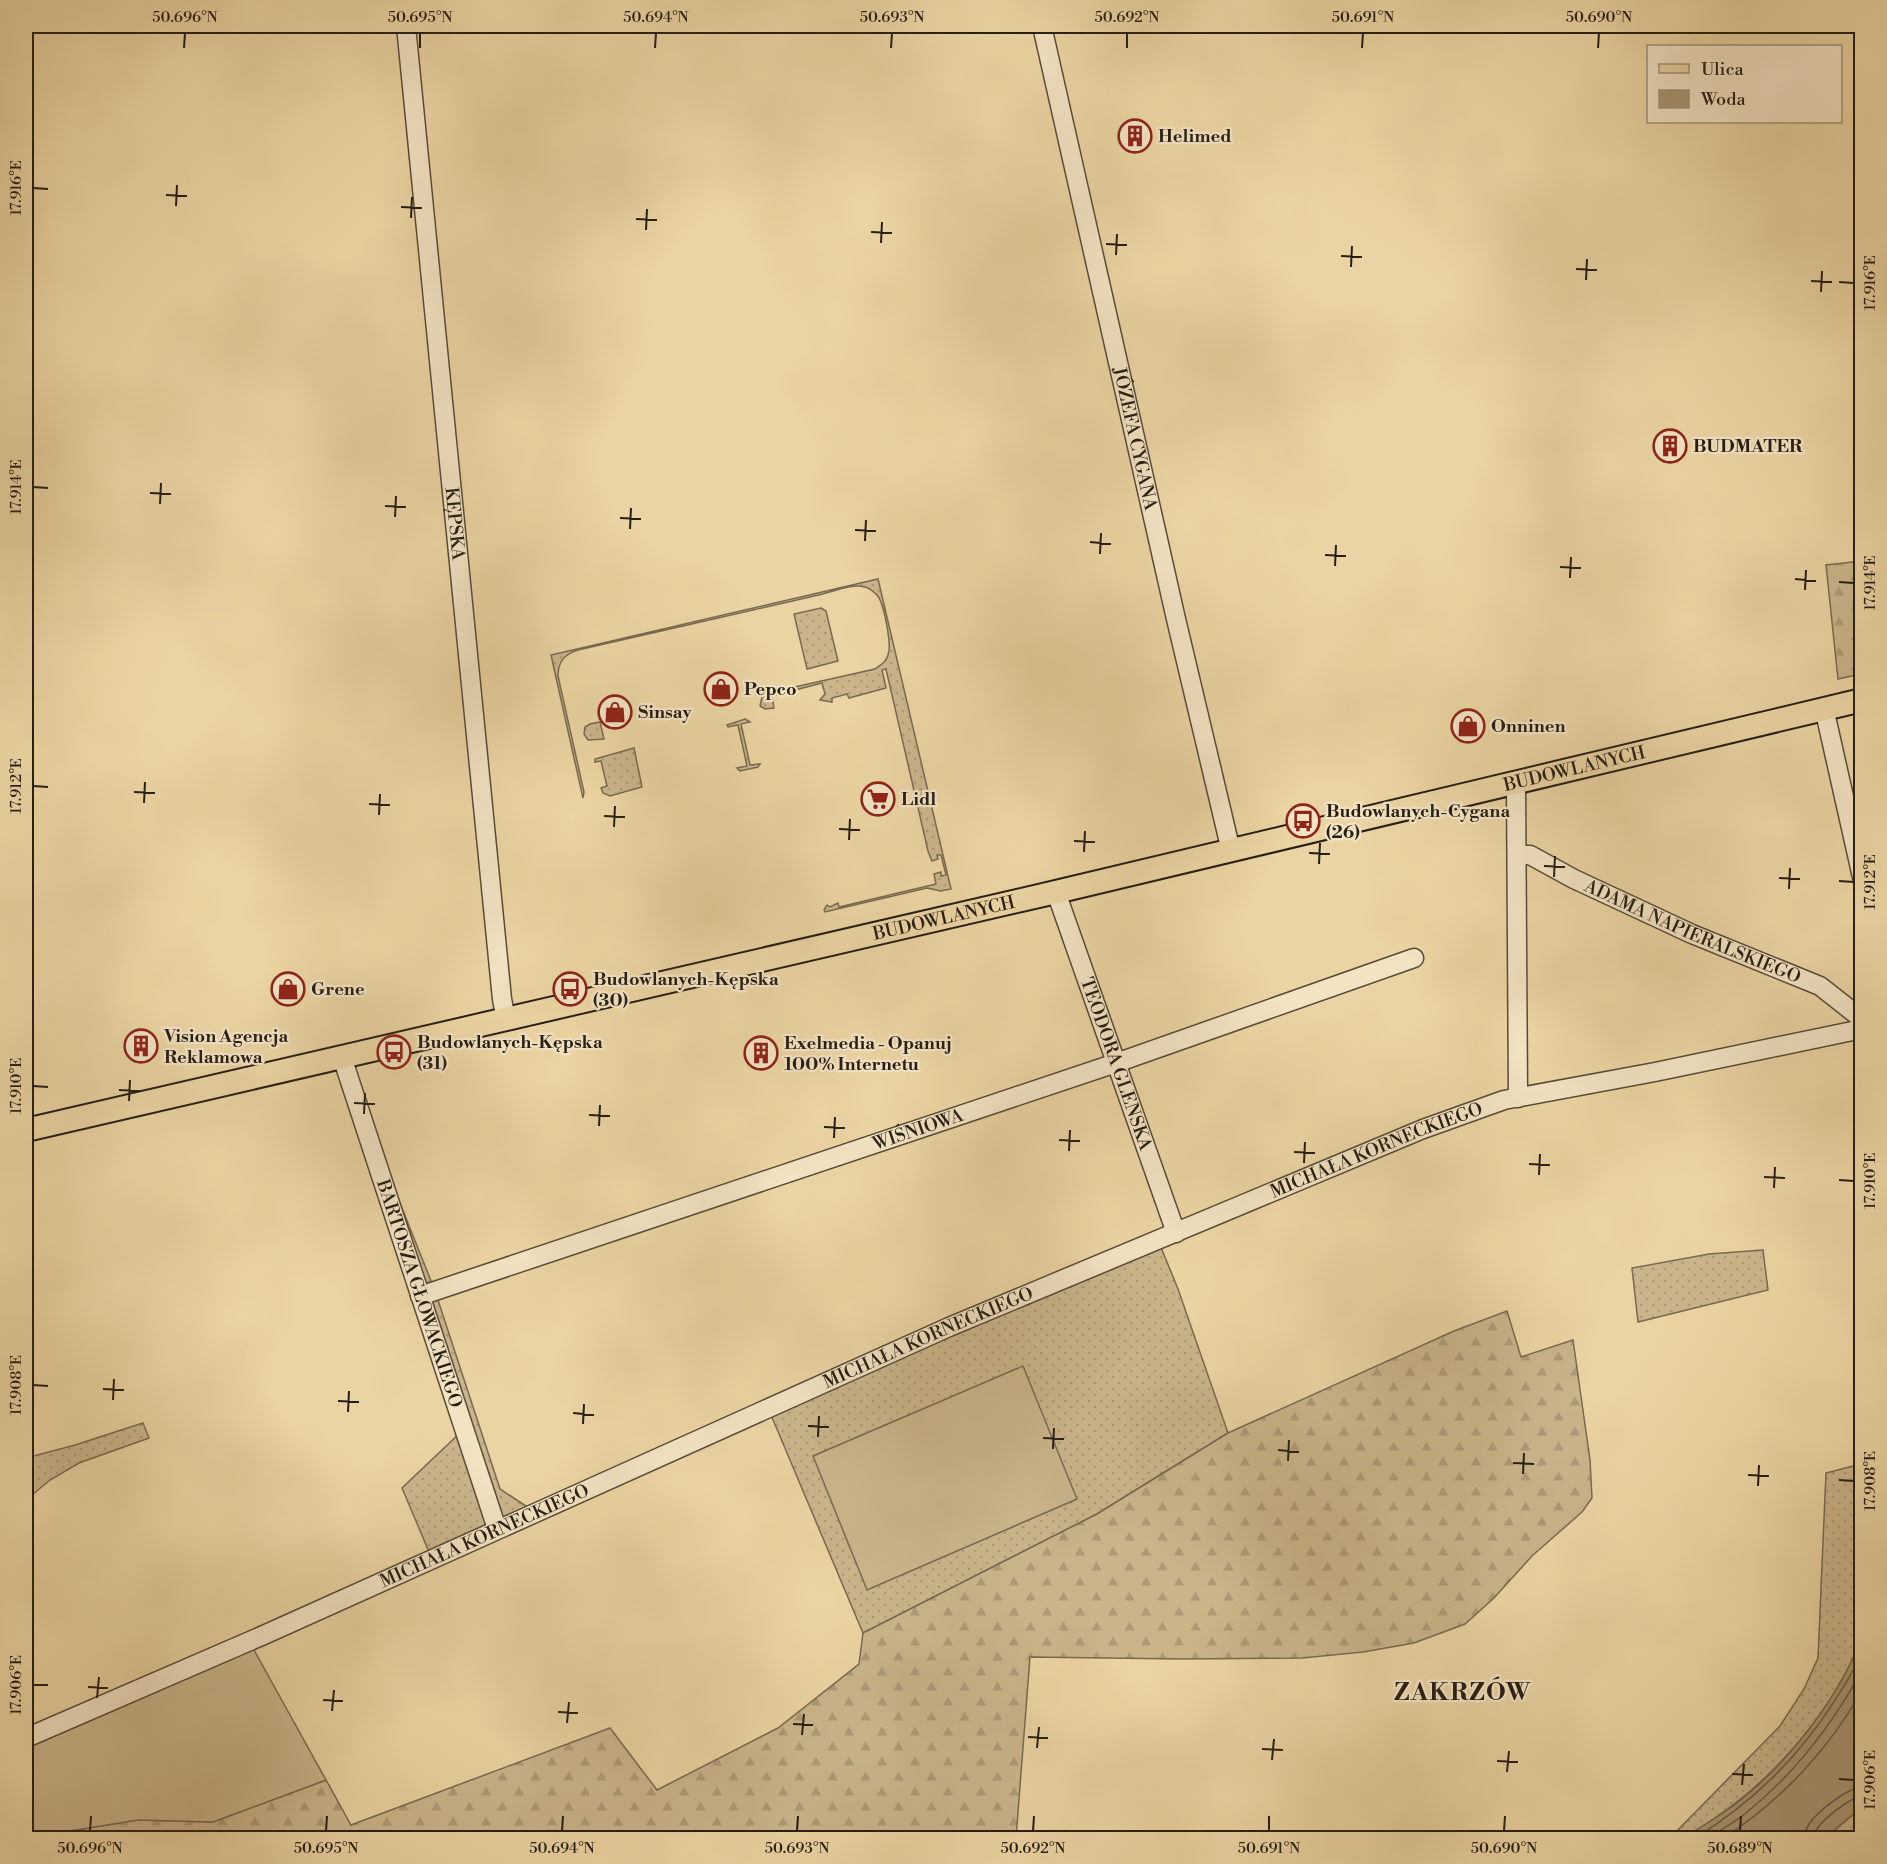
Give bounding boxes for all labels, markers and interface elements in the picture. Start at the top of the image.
text: 50.696°N [152,8,218,27]
text: 50.695°N [388,8,452,27]
text: 50.694°N [623,8,689,27]
text: 50.693°N [860,8,924,27]
text: 50.692°N [1095,8,1159,27]
text: 50.691°N [1332,8,1394,27]
text: 50.690°N [1566,8,1632,27]
legend [1647,45,1842,123]
text: Ulica [1701,58,1745,81]
text: Woda [1700,88,1746,111]
building icon: Helimed [1117,118,1153,154]
place label: Helimed [1158,125,1232,148]
text: 17.916°E [7,160,26,216]
text: 17.916°E [1861,255,1880,311]
street label: JÓZEFA CYGANA [1107,364,1162,513]
building icon: BUDMATER [1652,428,1688,464]
place label: BUDMATER [1693,435,1803,458]
text: 17.914°E [7,459,26,515]
street label: KĘPSKA [440,486,470,562]
text: 17.914°E [1861,555,1880,611]
shop icon: Pepco [703,671,739,707]
place label: Pepco [744,678,797,701]
shop icon: Sinsay [597,694,633,730]
place label: Sinsay [638,701,692,724]
shop icon: Onninen [1450,708,1486,744]
place label: Onninen [1491,715,1565,738]
street label: BUDOWLANYCH [1500,741,1648,797]
text: 17.912°E [7,758,26,814]
supermarket icon: Lidl [860,781,896,817]
place label: Lidl [901,788,936,811]
place label: Budowlanych-Cygana (26) [1326,800,1510,844]
bus stop icon: Budowlanych-Cygana (26) [1285,803,1321,839]
text: 17.912°E [1861,854,1880,910]
street label: ADAMA NAPIERALSKIEGO [1580,874,1804,989]
street label: BUDOWLANYCH [870,891,1018,946]
place label: Budowlanych-Kępska (30) [593,968,779,1012]
shop icon: Grene [270,971,306,1007]
bus stop icon: Budowlanych-Kępska (30) [552,971,588,1007]
street label: TEODORA GLENSKA [1075,974,1157,1154]
place label: Grene [311,978,365,1001]
place label: Vision Agencja Reklamowa [163,1025,288,1069]
building icon: Vision Agencja Reklamowa [123,1028,159,1064]
place label: Budowlanych-Kępska (31) [417,1031,603,1075]
place label: Exelmedia - Opanuj 100% Internetu [784,1032,952,1076]
bus stop icon: Budowlanych-Kępska (31) [376,1034,412,1070]
building icon: Exelmedia - Opanuj 100% Internetu [743,1035,779,1071]
text: 17.910°E [7,1058,26,1114]
street label: MICHAŁA KORNECKIEGO [1267,1098,1486,1204]
street label: WIŚNIOWA [869,1104,967,1156]
text: 17.910°E [1861,1153,1880,1209]
street label: BARTOSZA GŁOWACKIEGO [371,1176,467,1411]
street label: MICHAŁA KORNECKIEGO [820,1282,1037,1394]
text: 17.908°E [7,1355,26,1415]
text: 17.908°E [1861,1451,1880,1511]
street label: MICHAŁA KORNECKIEGO [376,1479,593,1593]
text: 17.906°E [7,1655,26,1715]
district label: ZAKRZÓW [1394,1676,1532,1708]
text: 17.906°E [1861,1750,1880,1810]
text: 50.696°N [57,1839,123,1858]
text: 50.695°N [294,1839,358,1858]
text: 50.694°N [529,1839,595,1858]
text: 50.693°N [765,1839,829,1858]
text: 50.692°N [1001,1839,1065,1858]
text: 50.691°N [1238,1839,1300,1858]
text: 50.690°N [1471,1839,1537,1858]
text: 50.689°N [1707,1839,1773,1858]

